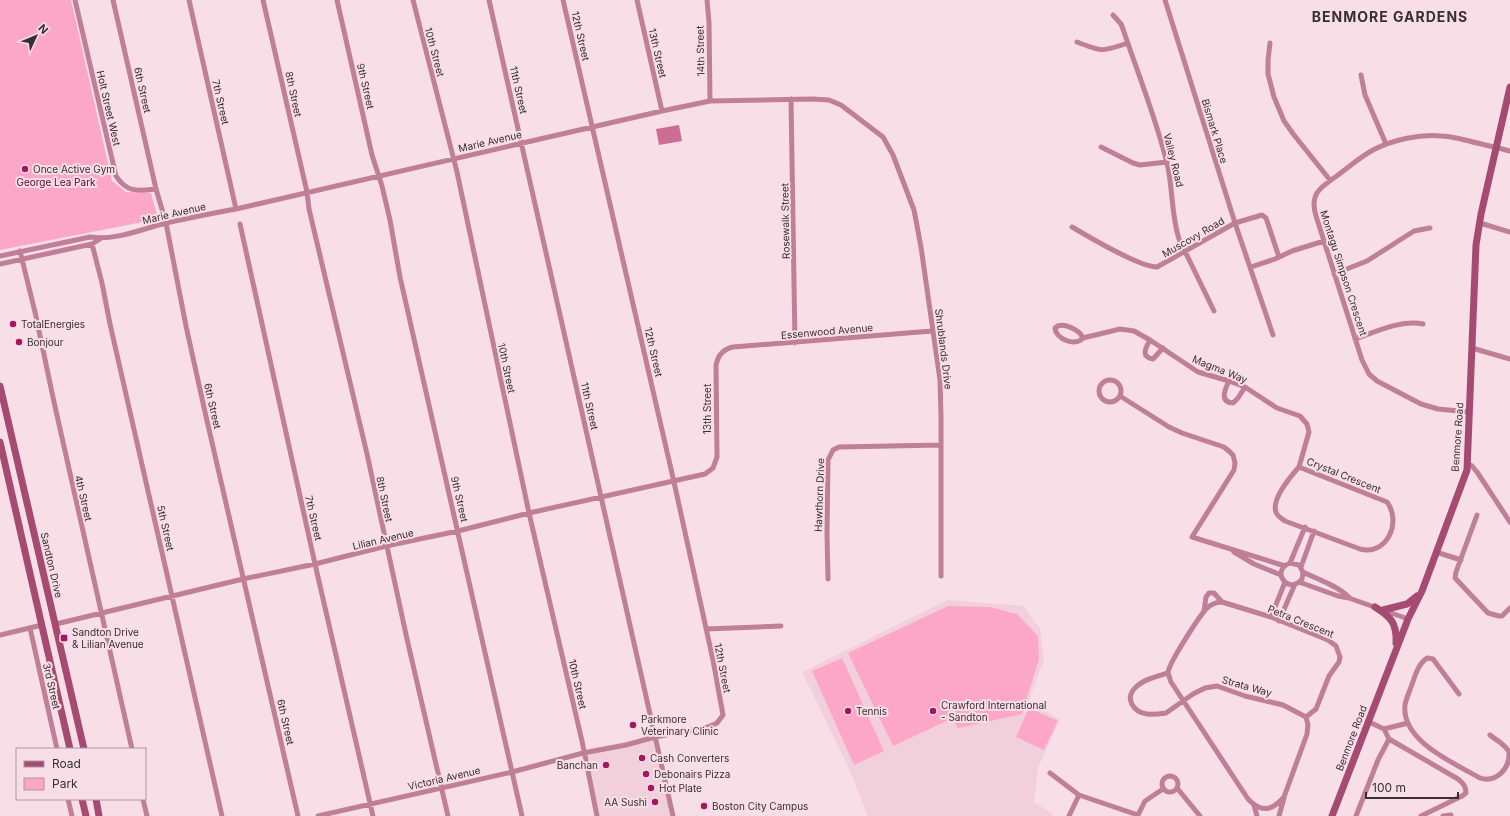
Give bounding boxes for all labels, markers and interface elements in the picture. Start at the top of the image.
district label: BENMORE GARDENS [1312,8,1468,25]
street label: 12th Street [569,10,593,63]
north arrow [16,16,56,56]
text: N [35,21,51,37]
street label: 14th Street [694,25,706,76]
street label: 10th Street [423,26,448,79]
street label: 13th Street [646,27,670,80]
street label: 9th Street [355,62,377,111]
street label: 11th Street [508,65,530,116]
street label: 6th Street [132,66,154,115]
street label: Holt Street West [95,69,124,147]
street label: 8th Street [283,70,305,119]
street label: 7th Street [210,78,232,126]
street label: Bismark Place [1199,97,1231,165]
street label: Marie Avenue [457,128,523,154]
street label: Valley Road [1162,132,1186,188]
place label: Once Active Gym [33,163,115,175]
marker: Once Active Gym [20,164,30,174]
park label: George Lea Park [16,176,96,188]
street label: Rosewalk Street [778,182,792,259]
street label: Marie Avenue [141,200,207,226]
street label: Montagu Simpson Crescent [1318,209,1370,338]
street label: Muscovy Road [1160,214,1226,260]
street label: Shrublands Drive [933,308,955,390]
place label: TotalEnergies [21,318,85,330]
marker: TotalEnergies [8,319,18,329]
street label: Essenwood Avenue [780,321,874,341]
street label: 12th Street [642,326,666,379]
place label: Bonjour [27,336,64,348]
marker: Bonjour [14,337,24,347]
street label: 10th Street [496,342,518,395]
street label: Magma Way [1191,352,1250,386]
street label: 11th Street [579,381,601,432]
street label: 6th Street [202,382,224,431]
street label: 13th Street [701,383,713,434]
street label: Benmore Road [1449,402,1465,472]
street label: Crystal Crescent [1305,455,1384,496]
street label: Hawthorn Drive [812,458,826,532]
street label: 4th Street [73,474,95,523]
street label: 8th Street [374,475,396,524]
street label: 9th Street [449,475,471,524]
street label: 7th Street [303,494,325,542]
street label: 5th Street [155,504,177,553]
street label: Lilian Avenue [351,526,415,552]
street label: Sandton Drive [39,531,65,599]
street label: Petra Crescent [1266,602,1337,640]
place label: Sandton Drive & Lilian Avenue [72,626,144,650]
marker: Sandton Drive & Lilian Avenue [59,633,69,643]
street label: 12th Street [712,642,734,695]
street label: 10th Street [566,658,590,711]
street label: 3rd Street [41,662,63,711]
street label: Strata Way [1221,673,1274,699]
street label: 6th Street [275,698,297,747]
place label: Crawford International - Sandton [941,699,1046,723]
street label: Benmore Road [1333,703,1369,773]
place label: Tennis [856,705,887,717]
marker: Tennis [843,706,853,716]
marker: Crawford International - Sandton [928,706,938,716]
place label: Parkmore Veterinary Clinic [641,713,719,737]
marker: Parkmore Veterinary Clinic [628,720,638,730]
legend [16,748,146,800]
place label: Cash Converters [650,752,729,764]
marker: Cash Converters [637,753,647,763]
text: Road [52,756,81,771]
place label: Banchan [557,759,598,771]
marker: Banchan [601,760,611,770]
street label: Victoria Avenue [407,764,482,792]
place label: Debonairs Pizza [654,768,730,780]
marker: Debonairs Pizza [641,769,651,779]
scale bar [1366,774,1458,800]
text: Park [52,776,78,791]
text: 100 m [1372,780,1406,795]
place label: Hot Plate [659,782,702,794]
marker: Hot Plate [646,783,656,793]
place label: AA Sushi [604,796,647,808]
marker: AA Sushi [650,797,660,807]
place label: Boston City Campus [712,800,808,812]
marker: Boston City Campus [699,801,709,811]

